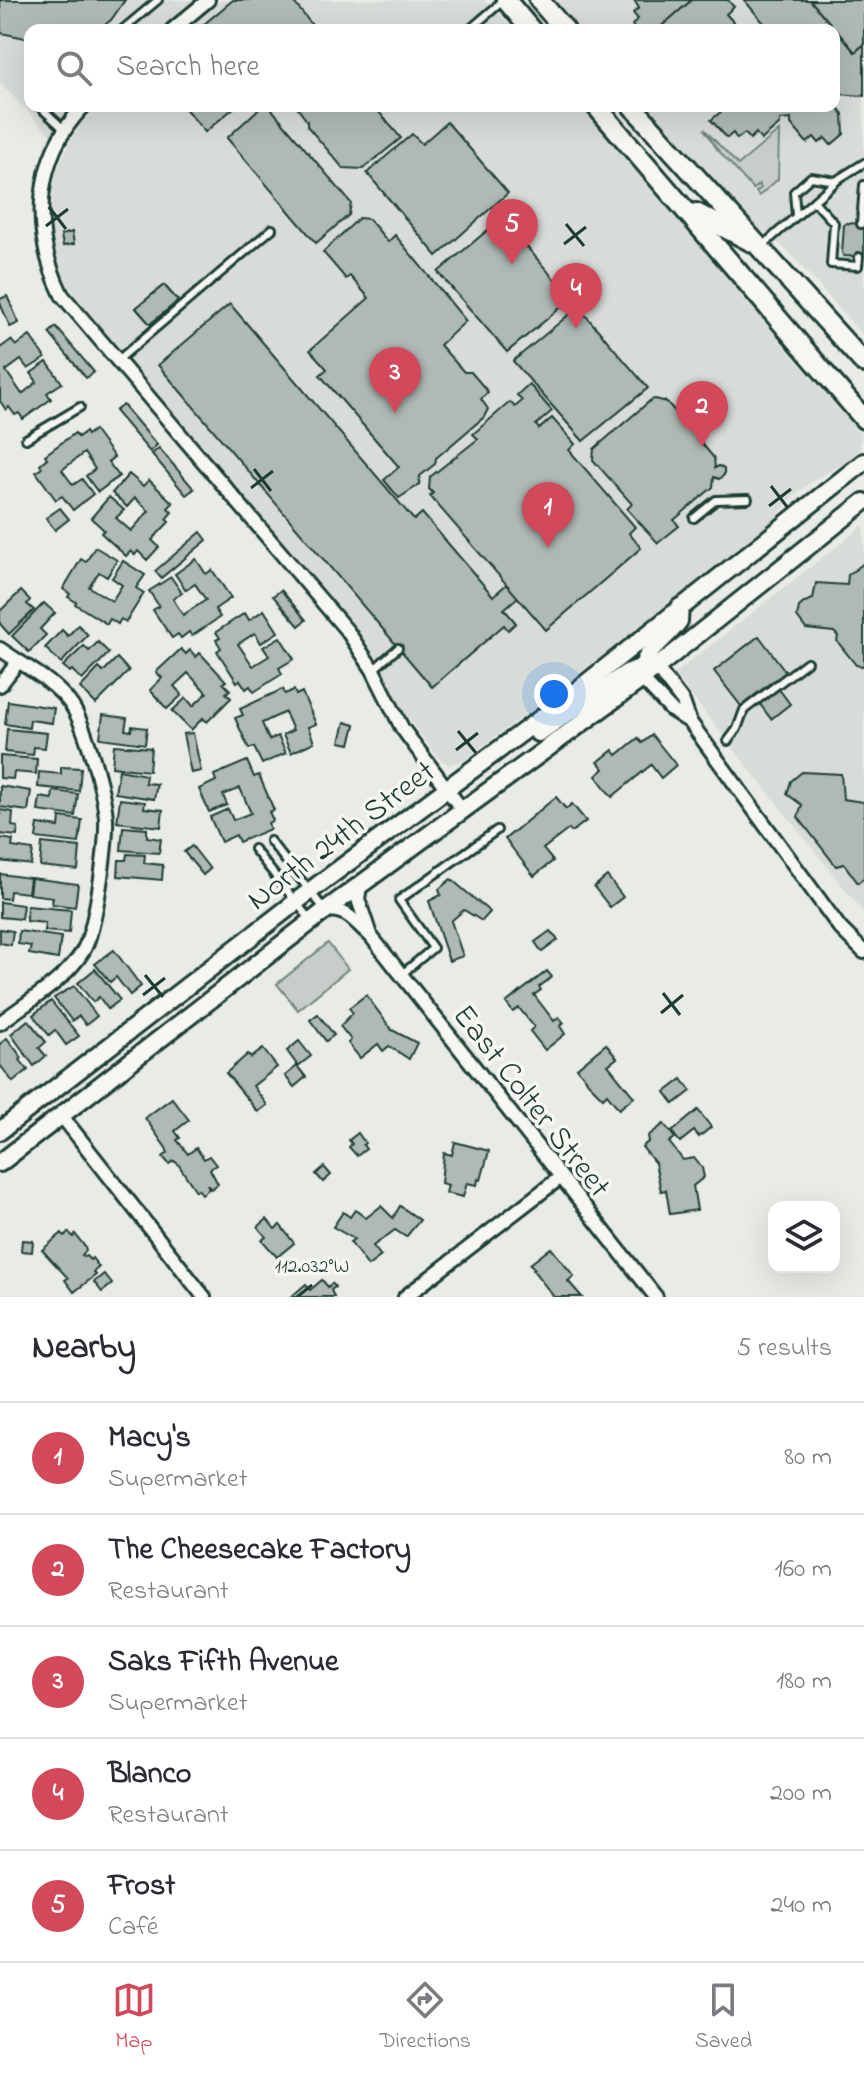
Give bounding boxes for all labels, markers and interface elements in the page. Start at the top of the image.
search box [24,24,840,112]
icon: search [52,46,96,90]
text: Search here [116,46,260,90]
pin: 5 [486,199,538,265]
pin: 4 [550,263,602,329]
pin: 3 [369,347,421,413]
pin: 2 [676,381,728,447]
pin: 1 [522,482,574,548]
your location [534,674,574,714]
street label: North 24th Street [238,750,447,924]
street label: East Colter Street [440,995,621,1209]
map controls [768,1201,840,1273]
button: layers [768,1201,840,1273]
text: 112.032°W [275,1253,349,1282]
text: Nearby [32,1324,136,1374]
text: 5 results [737,1330,832,1368]
text: Macy's [108,1417,191,1461]
text: 1 [54,1439,62,1477]
text: 80 m [784,1439,832,1477]
text: Supermarket [108,1461,247,1499]
text: The Cheesecake Factory [108,1529,411,1573]
text: 2 [52,1551,64,1589]
text: 160 m [774,1551,832,1589]
text: Restaurant [108,1573,228,1611]
text: Saks Fifth Avenue [108,1641,338,1685]
text: 3 [53,1663,63,1701]
text: 180 m [776,1663,832,1701]
text: Supermarket [108,1685,247,1723]
text: Blanco [108,1753,191,1797]
text: 4 [53,1775,63,1813]
text: 200 m [770,1775,832,1813]
text: Restaurant [108,1797,228,1835]
text: Frost [108,1865,175,1909]
text: 5 [51,1887,65,1925]
text: 240 m [770,1887,832,1925]
text: Café [108,1909,158,1947]
tab: Map [112,1978,156,2058]
tab: Directions [380,1978,471,2058]
tab: Saved [695,1978,752,2058]

